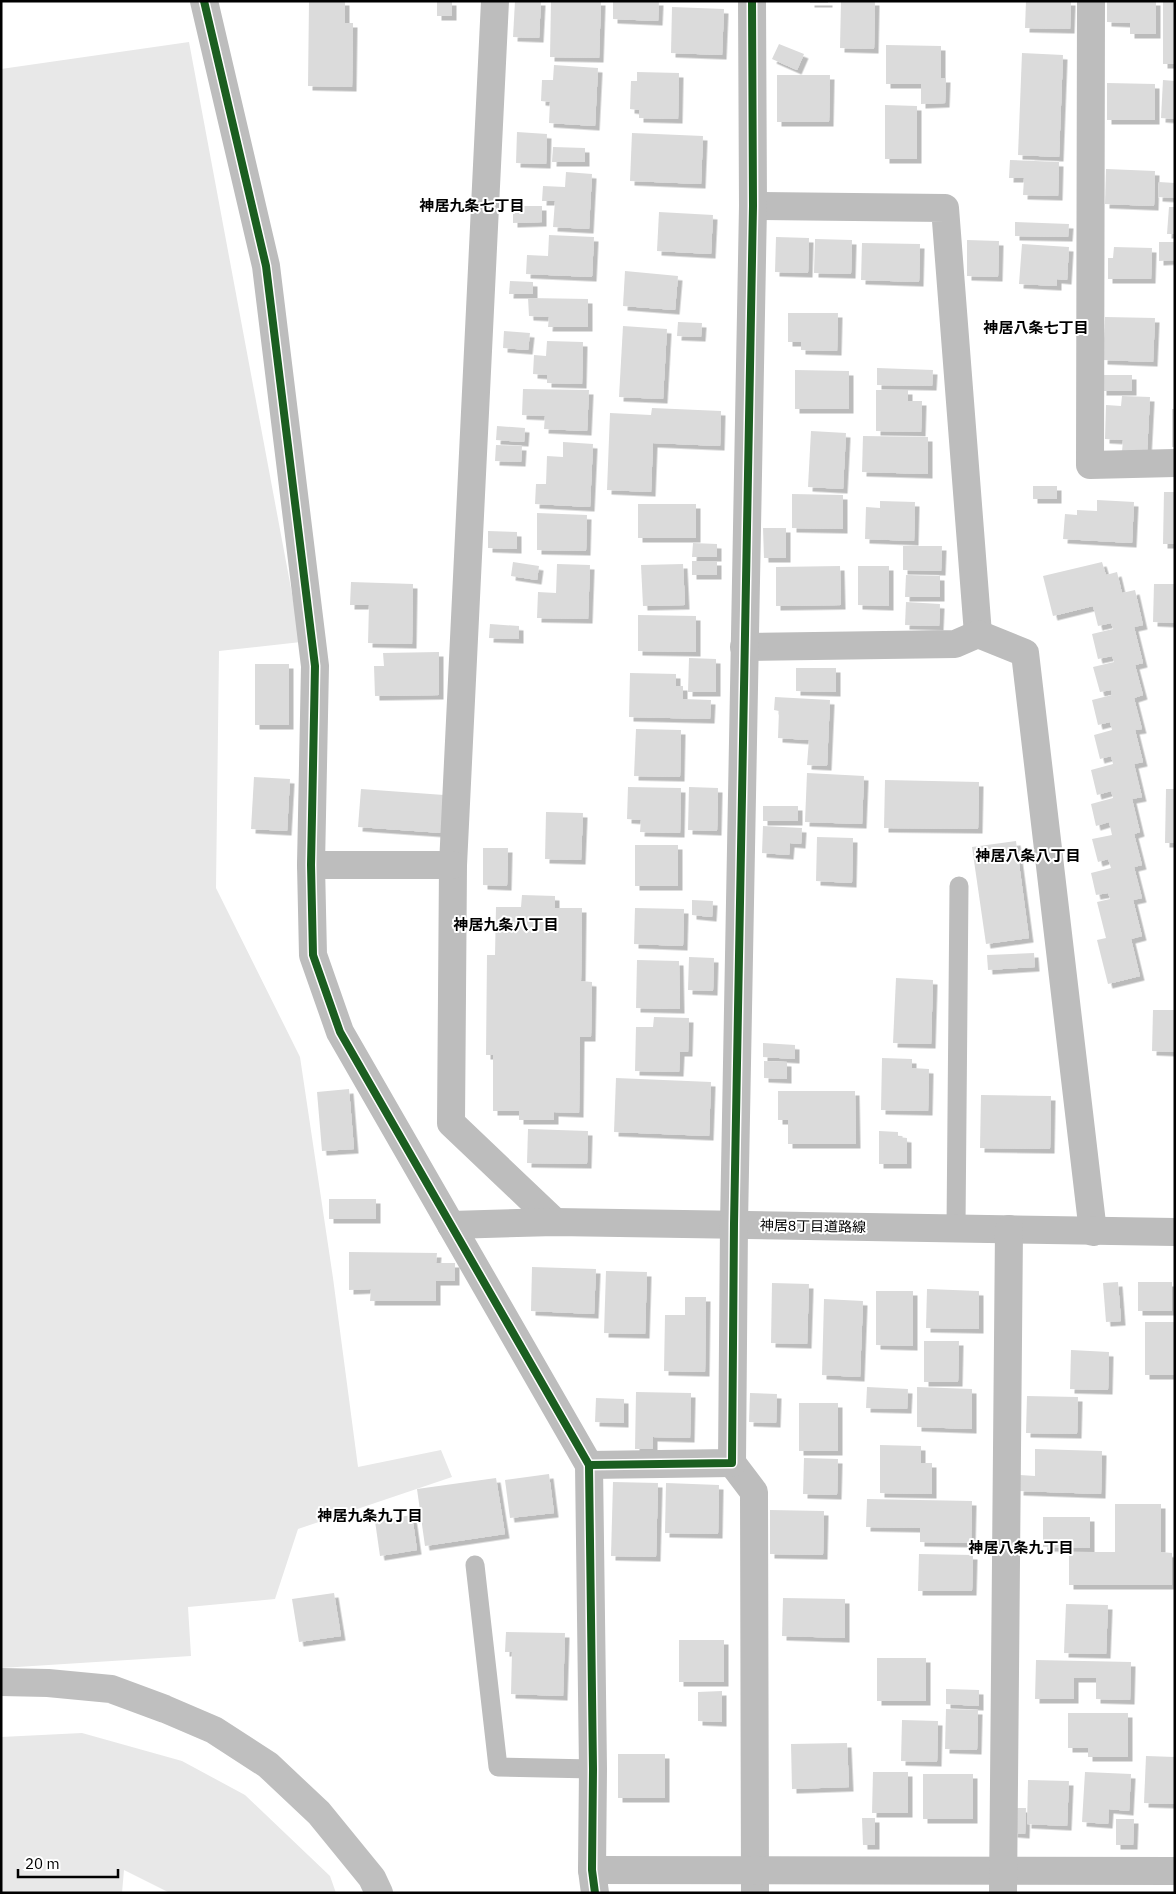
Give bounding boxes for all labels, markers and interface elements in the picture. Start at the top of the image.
district label: 神居九条七丁目 [418,196,525,215]
district label: 神居八条七丁目 [982,318,1089,337]
district label: 神居八条八丁目 [974,846,1081,865]
district label: 神居九条八丁目 [452,915,559,934]
street label: 神居8丁目道路線 [760,1216,866,1236]
district label: 神居九条九丁目 [316,1506,423,1525]
district label: 神居八条九丁目 [967,1538,1074,1557]
scale bar [18,1846,118,1878]
text: 20 m [25,1854,60,1873]

